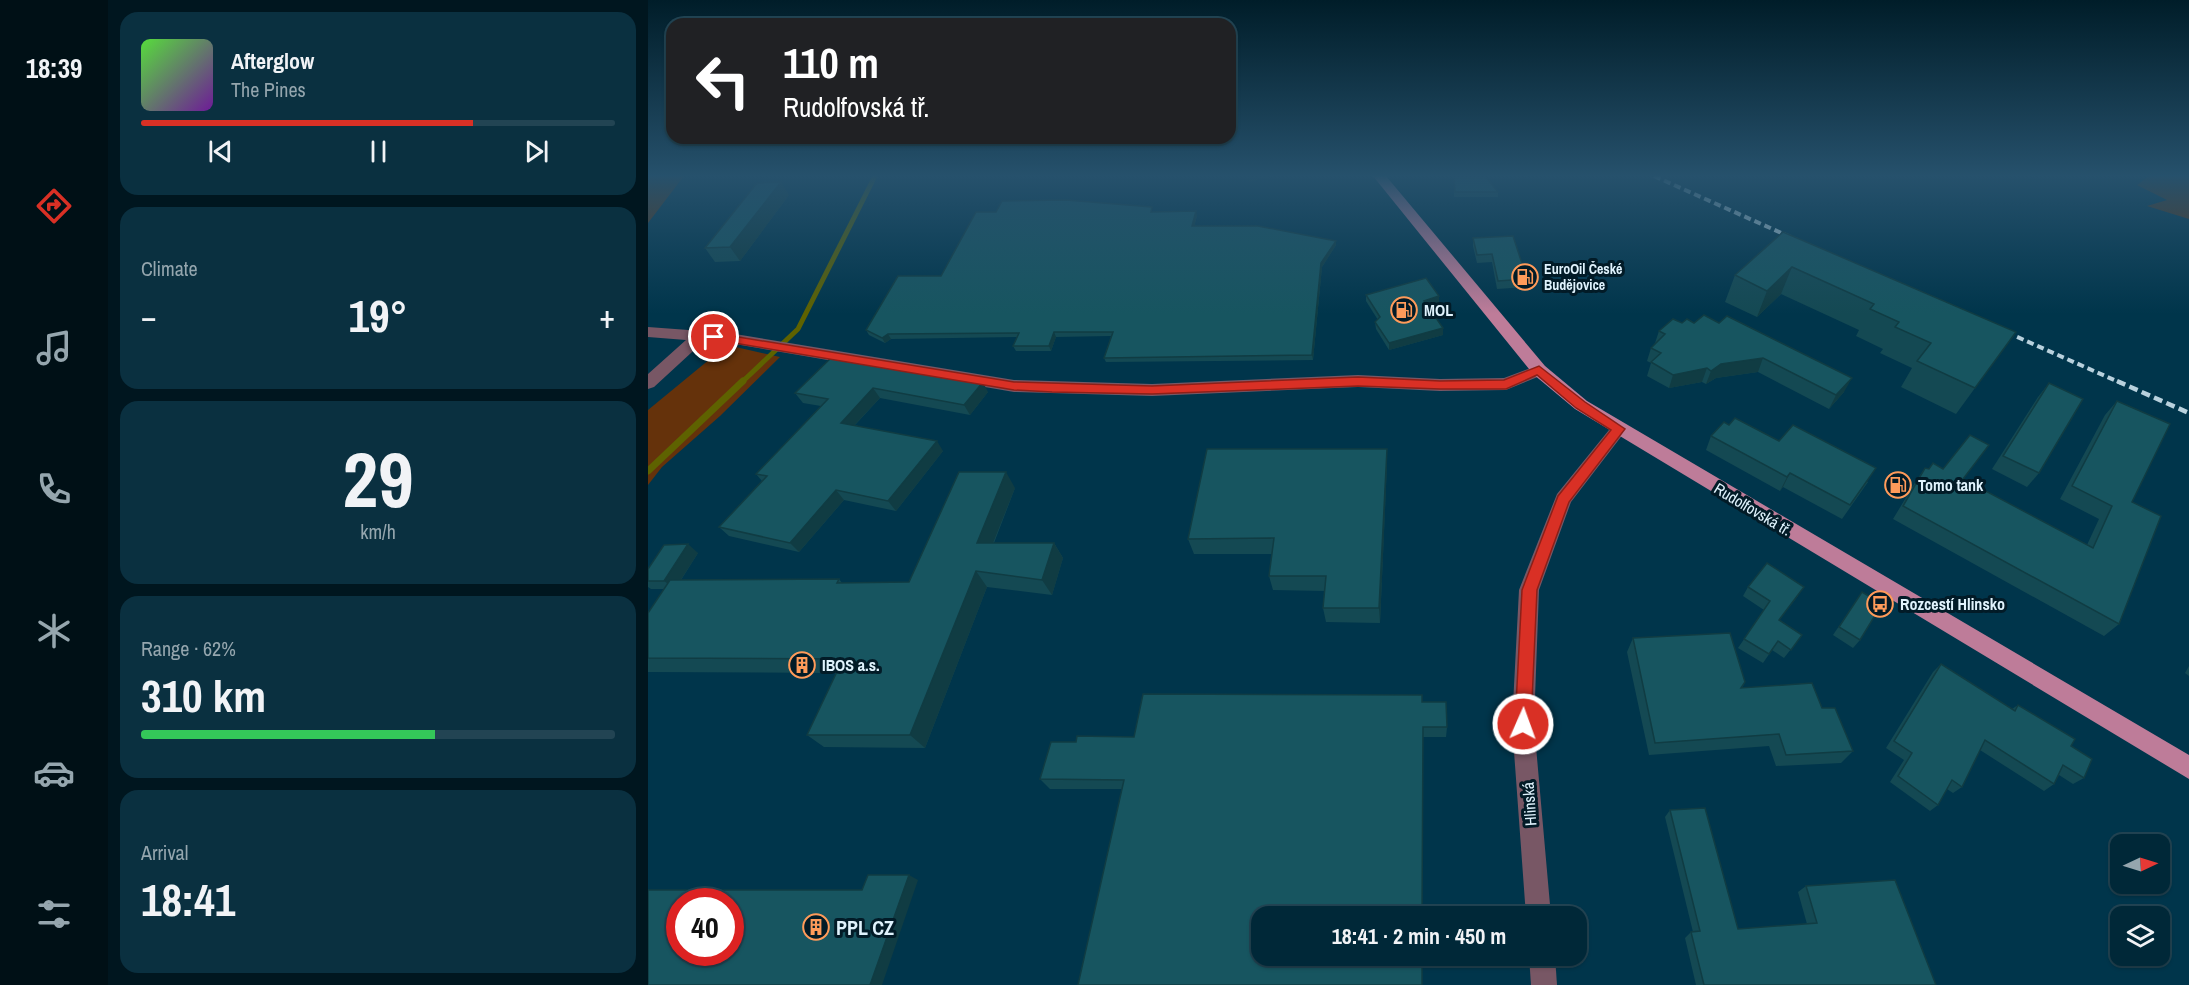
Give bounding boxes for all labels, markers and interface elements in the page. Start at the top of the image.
text: 110 m [783,35,879,91]
icon: left [684,42,762,120]
text: Afterglow [231,46,314,76]
text: 18:39 [26,50,82,86]
text: The Pines [231,76,306,103]
text: Rudolfovská tř. [783,89,929,125]
icon: previous [204,135,237,168]
icon: pause [362,135,395,168]
icon: next [520,135,553,168]
icon: directions [33,185,75,227]
text: Climate [141,255,198,282]
place label: EuroOil České Budějovice [1544,260,1622,294]
fuel station icon: EuroOil České Budějovice [1510,262,1540,292]
text: 19° [348,285,408,346]
text: − [141,294,157,338]
text: + [599,294,615,338]
fuel station icon: MOL [1389,295,1419,325]
place label: MOL [1424,299,1453,321]
pin [688,311,739,362]
icon: arrive [697,320,730,353]
icon: music [33,327,75,369]
text: 29 [342,426,414,531]
icon: phone [33,468,75,510]
fuel station icon: Tomo tank [1883,470,1913,500]
place label: Tomo tank [1918,474,1984,496]
street label: Rudolfovská tř. [1710,477,1796,541]
text: km/h [360,518,396,545]
bus stop icon: Rozcestí Hlinsko [1865,589,1895,619]
place label: Rozcestí Hlinsko [1900,593,2005,615]
icon: climate [33,610,75,652]
text: Range · 62% [141,635,236,662]
building icon: IBOS a.s. [787,650,817,680]
place label: IBOS a.s. [822,654,880,676]
text: 310 km [141,665,266,726]
position arrow [1491,692,1555,756]
icon: car [33,752,75,794]
street label: Hlinská [1516,781,1541,827]
north arrow [2110,834,2170,894]
map controls [2110,834,2170,966]
text: Arrival [141,839,188,866]
text: 18:41 [141,869,235,930]
speed limit sign: 40 [666,888,744,966]
icon: filters [33,893,75,935]
button: layers [2110,906,2170,966]
building icon: PPL CZ [801,912,831,942]
place label: PPL CZ [836,914,894,941]
text: 18:41 · 2 min · 450 m [1332,921,1506,951]

